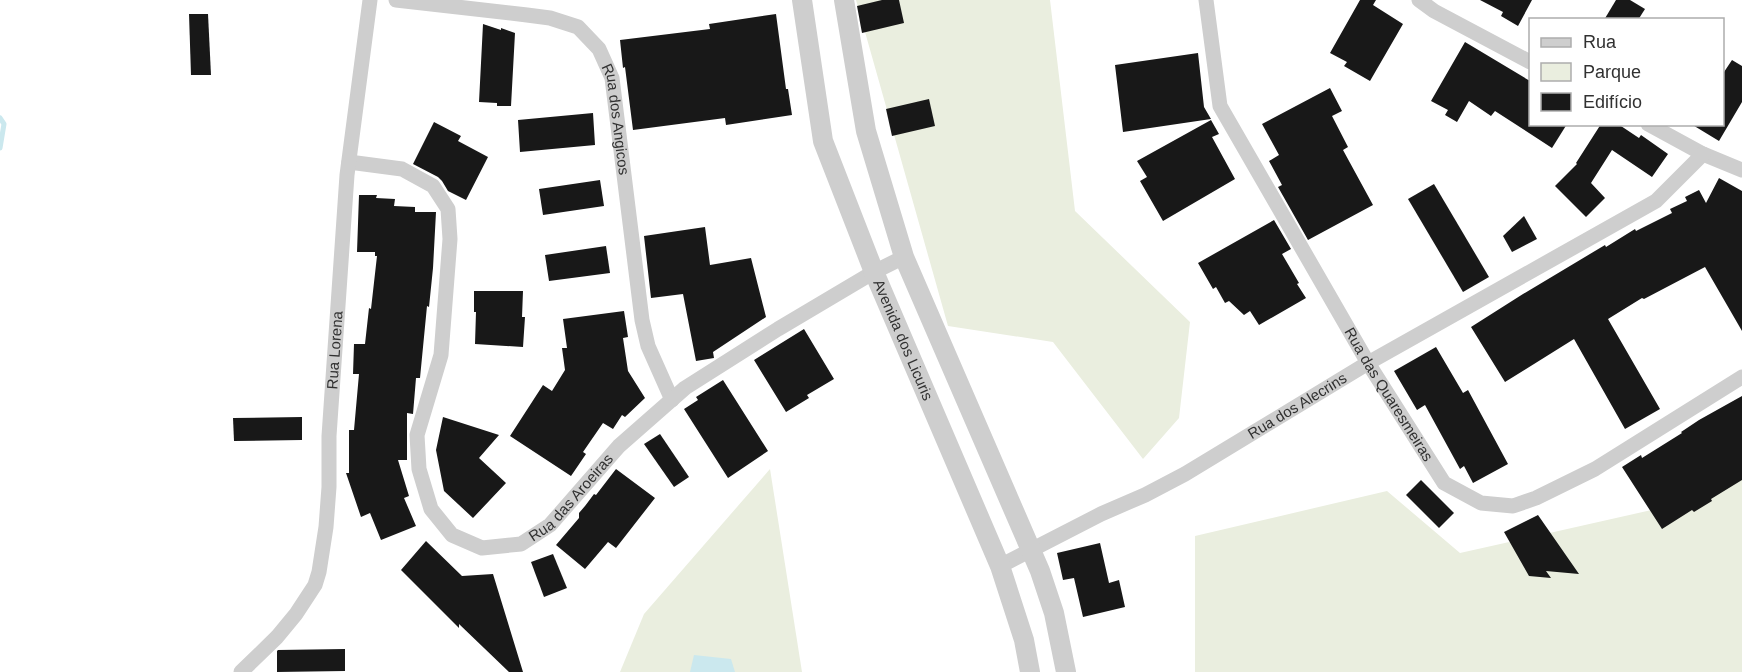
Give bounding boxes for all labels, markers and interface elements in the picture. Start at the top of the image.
legend [1529,18,1724,126]
text: Rua [1583,32,1617,52]
street label: Rua dos Angicos [599,61,633,176]
text: Parque [1583,62,1641,82]
text: Edifício [1583,92,1642,112]
street label: Avenida dos Licuris [870,277,937,403]
street label: Rua Lorena [323,310,346,390]
street label: Rua das Quaresmeiras [1341,324,1437,464]
street label: Rua dos Alecrins [1244,369,1350,442]
street label: Rua das Aroeiras [525,450,616,545]

